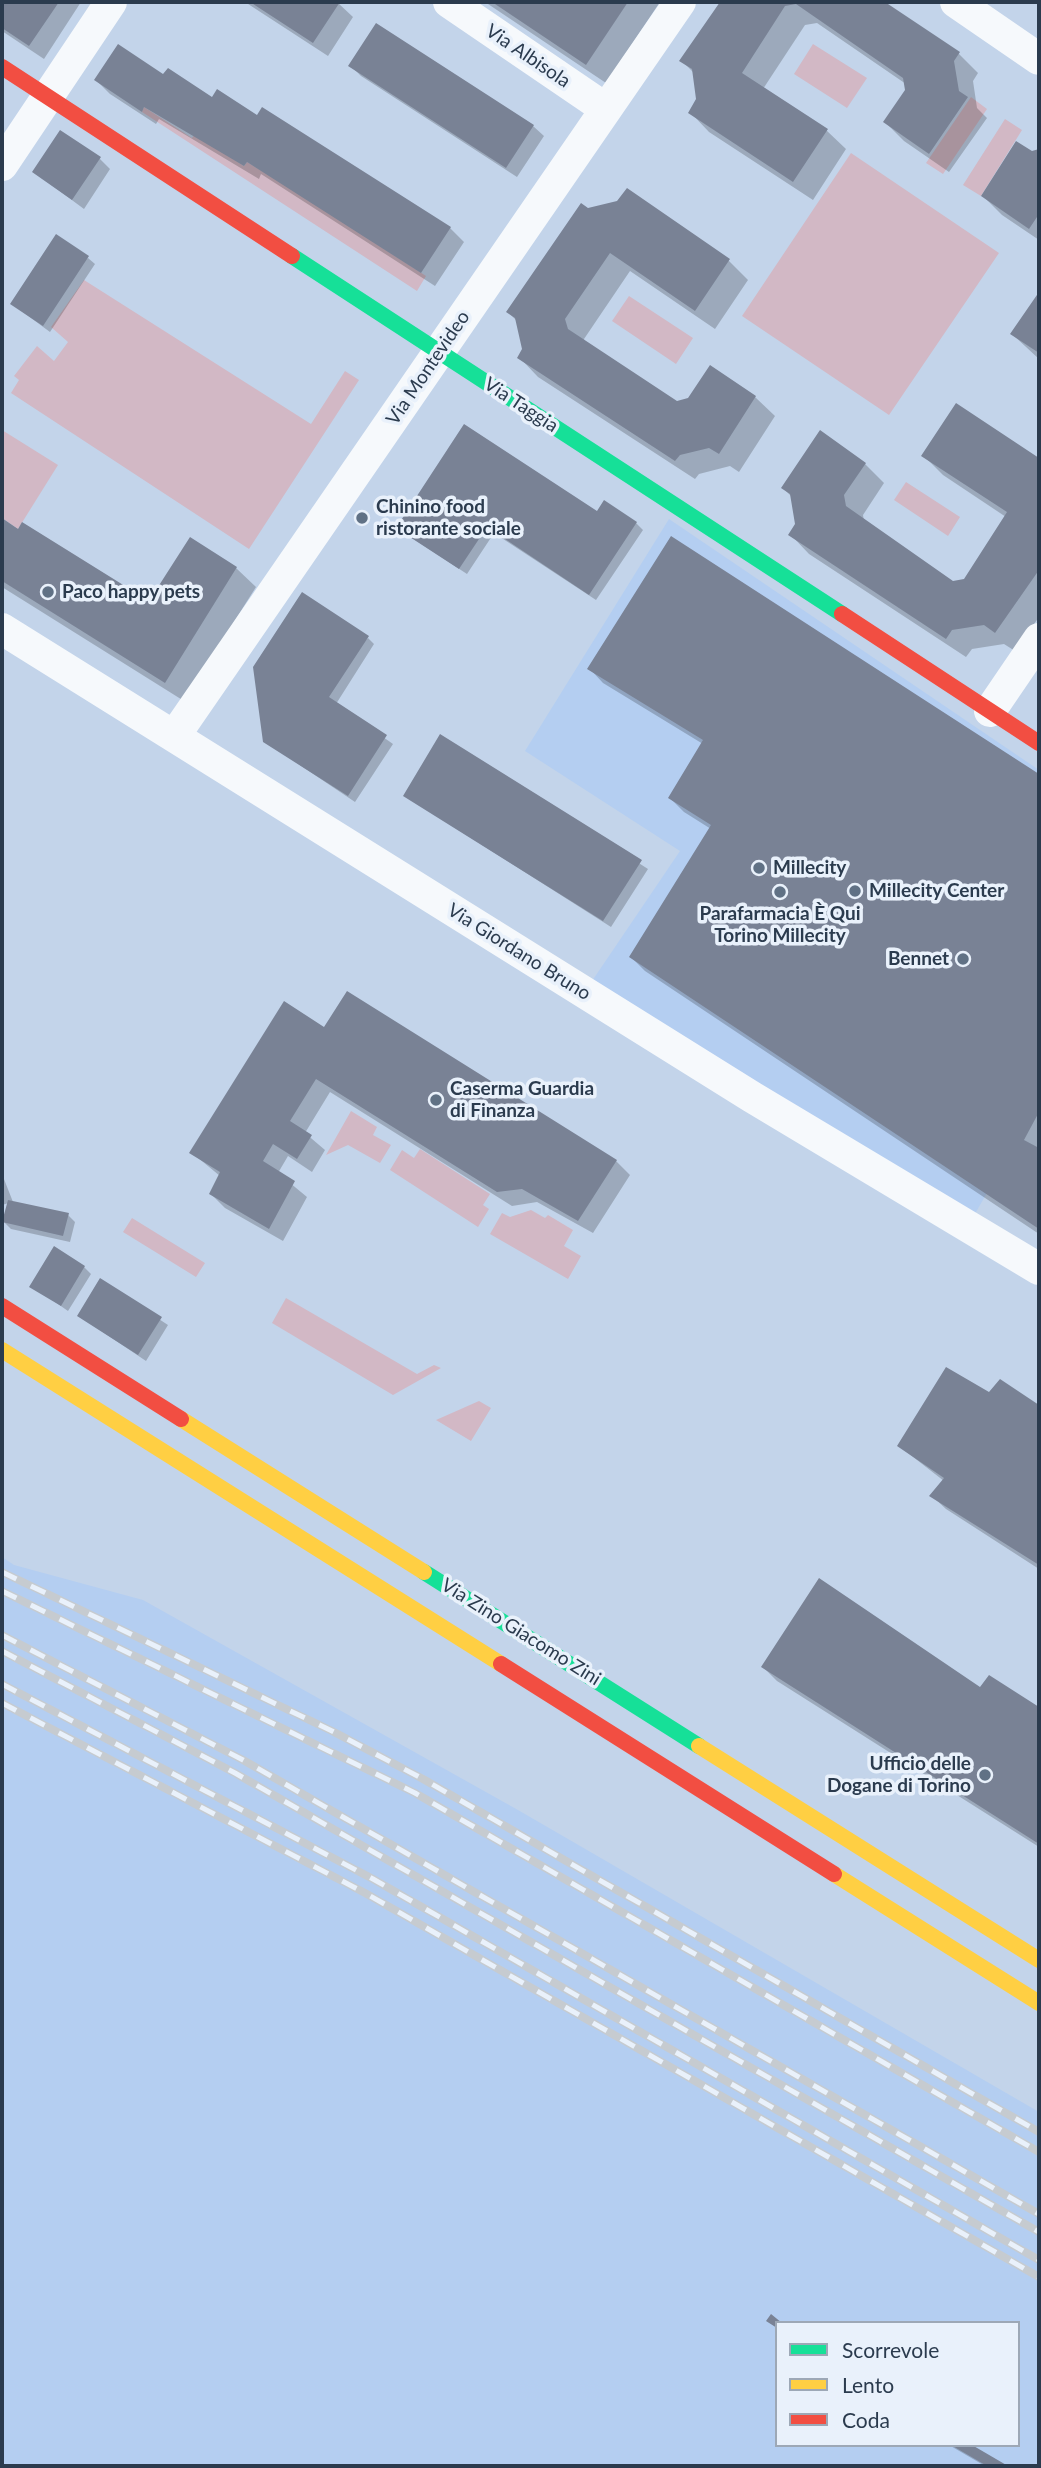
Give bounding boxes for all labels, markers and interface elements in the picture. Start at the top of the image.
street label: Via Albisola [481,19,575,93]
street label: Via Montevideo [381,307,475,429]
street label: Via Taggia [480,373,562,437]
place label: Chinino food ristorante sociale [376,496,521,540]
marker: Chinino food ristorante sociale [354,510,370,526]
place label: Paco happy pets [62,581,200,603]
marker: Paco happy pets [40,584,56,600]
place label: Millecity [773,857,846,879]
marker: Millecity [751,860,767,876]
place label: Millecity Center [869,880,1004,902]
marker: Millecity Center [847,883,863,899]
marker: Parafarmacia È Qui Torino Millecity [772,884,788,900]
street label: Via Giordano Bruno [443,899,595,1005]
place label: Parafarmacia È Qui Torino Millecity [699,903,861,947]
place label: Bennet [888,948,949,970]
marker: Bennet [955,951,971,967]
place label: Caserma Guardia di Finanza [450,1078,594,1122]
marker: Caserma Guardia di Finanza [428,1092,444,1108]
street label: Via Zino Giacomo Zini [437,1574,605,1690]
place label: Ufficio delle Dogane di Torino [827,1753,971,1797]
marker: Ufficio delle Dogane di Torino [977,1767,993,1783]
legend [775,2321,1020,2447]
text: Scorrevole [842,2337,939,2362]
text: Lento [842,2372,894,2397]
text: Coda [842,2407,890,2432]

